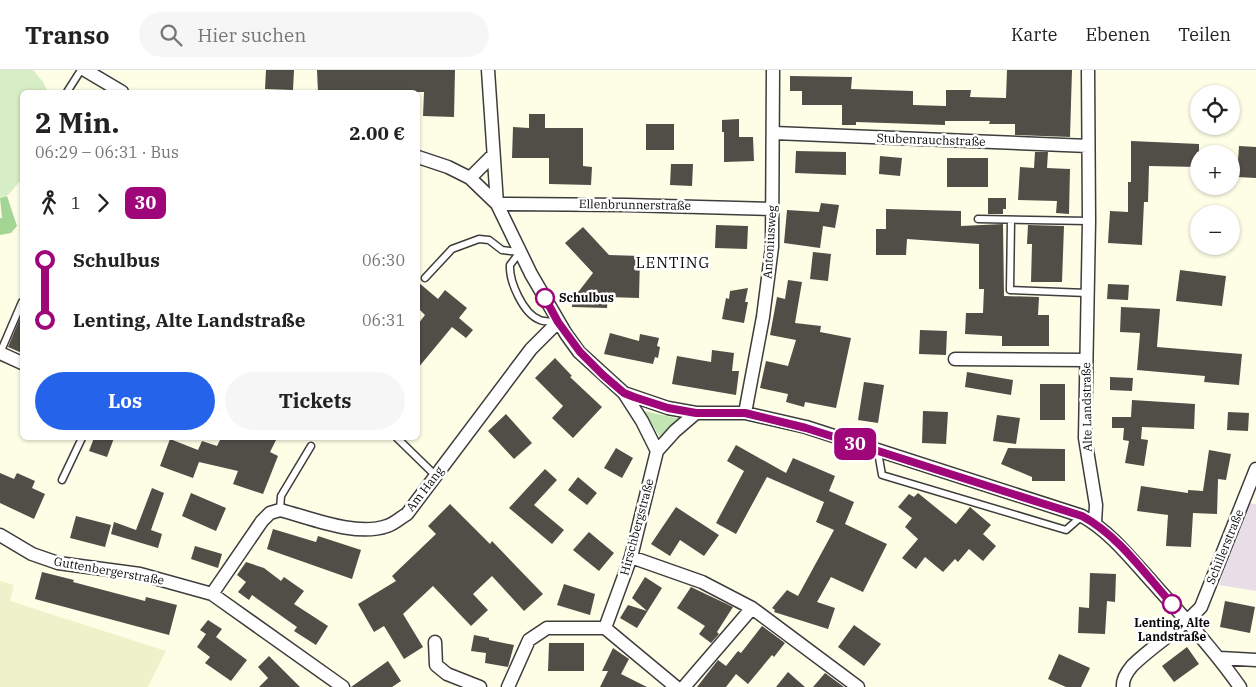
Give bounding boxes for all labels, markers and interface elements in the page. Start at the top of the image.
search box [139,12,489,57]
text: Transo [25,19,109,51]
icon: search [157,21,185,49]
text: Hier suchen [197,23,306,47]
text: Karte [1011,23,1057,46]
text: Ebenen [1085,23,1150,46]
text: Teilen [1178,23,1231,46]
map controls [1190,85,1240,255]
button: locate [1190,85,1240,135]
text: 2 Min. [35,104,119,141]
text: 2.00 € [349,121,405,145]
street label: Stubenrauchstraße [876,130,986,149]
text: 06:29 – 06:31 · Bus [35,142,179,162]
button: + [1190,145,1240,195]
icon: walk [35,189,63,217]
icon: forward [89,189,117,217]
text: 30 [135,191,156,214]
text: 1 [71,193,81,213]
street label: Ellenbrunnerstraße [579,196,691,213]
street label: Antoniusweg [759,204,780,279]
button: − [1190,205,1240,255]
text: Schulbus [73,248,160,272]
text: 06:30 [362,250,405,270]
district label: LENTING [636,253,710,272]
marker: Schulbus [535,288,555,308]
place label: Schulbus [559,290,614,305]
text: Lenting, Alte Landstraße [73,308,306,332]
text: 06:31 [362,310,405,330]
street label: Alte Landstraße [1078,362,1095,452]
button: Los [35,372,215,430]
button: Tickets [225,372,405,430]
line badge: 30 [832,428,878,460]
text: 30 [844,432,866,455]
street label: Am Hang [402,463,447,514]
street label: Hirschbergstraße [616,477,657,577]
street label: Schillerstraße [1203,507,1246,586]
street label: Guttenbergerstraße [53,553,165,588]
marker: Lenting, Alte Landstraße [1162,594,1182,614]
place label: Lenting, Alte Landstraße [1134,615,1210,644]

